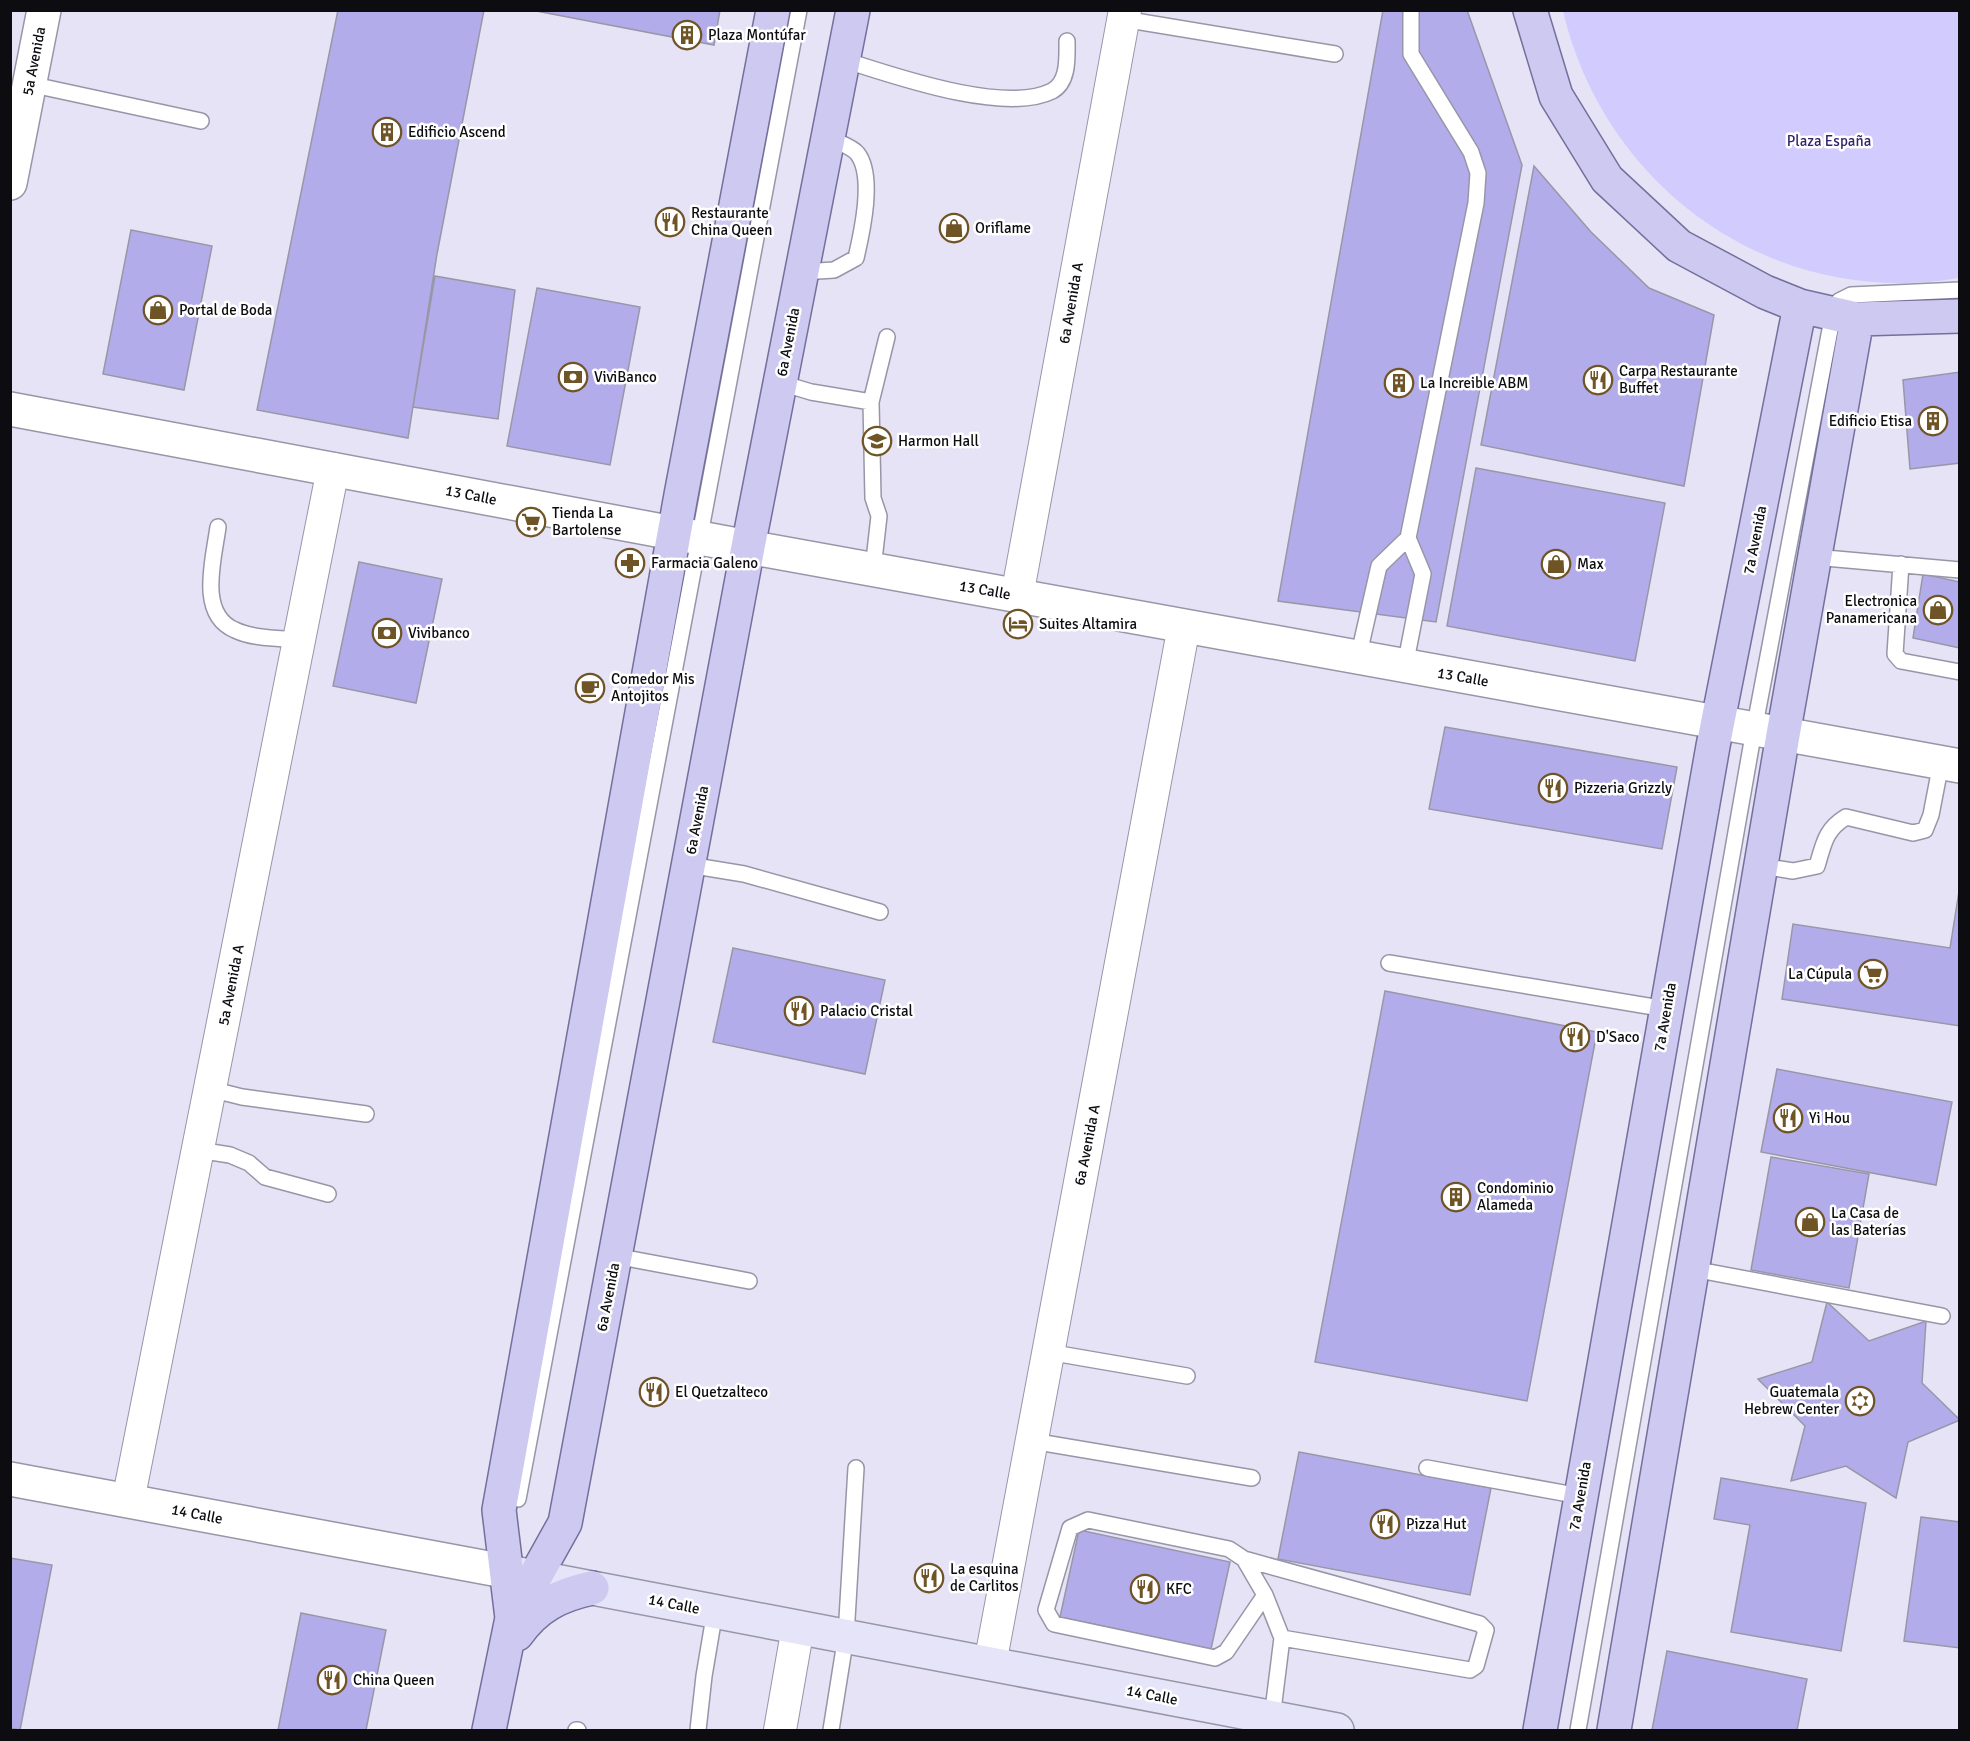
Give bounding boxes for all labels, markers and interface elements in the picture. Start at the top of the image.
building icon: Plaza Montúfar [671,19,703,51]
street label: 5a Avenida [18,25,50,97]
place label: Plaza Montúfar [708,26,806,44]
building icon: Edificio Ascend [371,116,403,148]
place label: Edificio Ascend [408,123,506,141]
park label: Plaza España [1787,132,1871,150]
place label: Restaurante China Queen [691,204,773,239]
restaurant icon: Restaurante China Queen [654,206,686,238]
shop icon: Oriflame [938,212,970,244]
place label: Oriflame [975,219,1031,237]
street label: 6a Avenida A [1055,261,1087,345]
shop icon: Portal de Boda [142,294,174,326]
place label: Portal de Boda [179,301,272,319]
street label: 6a Avenida [772,306,804,378]
bank icon: ViviBanco [557,361,589,393]
place label: Carpa Restaurante Buffet [1619,362,1738,397]
restaurant icon: Carpa Restaurante Buffet [1582,364,1614,396]
building icon: La Increible ABM [1383,367,1415,399]
place label: ViviBanco [594,368,657,386]
place label: La Increible ABM [1420,374,1528,392]
building icon: Edificio Etisa [1917,405,1949,437]
place label: Edificio Etisa [1829,412,1912,430]
school or university icon: Harmon Hall [861,425,893,457]
place label: Harmon Hall [898,432,979,450]
street label: 13 Calle [444,481,498,509]
place label: Tienda La Bartolense [552,504,621,539]
street label: 7a Avenida [1739,504,1771,576]
supermarket icon: Tienda La Bartolense [515,506,547,538]
pharmacy icon: Farmacia Galeno [614,547,646,579]
shop icon: Max [1540,548,1572,580]
place label: Farmacia Galeno [651,554,758,572]
place label: Max [1577,555,1604,573]
street label: 13 Calle [958,577,1012,603]
place label: Electronica Panamericana [1826,592,1917,627]
shop icon: Electronica Panamericana [1922,594,1954,626]
hotel icon: Suites Altamira [1002,608,1034,640]
place label: Suites Altamira [1039,615,1137,633]
bank icon: Vivibanco [371,617,403,649]
place label: Vivibanco [408,624,470,642]
street label: 13 Calle [1436,664,1490,690]
place label: Comedor Mis Antojitos [611,670,695,705]
cafe icon: Comedor Mis Antojitos [574,672,606,704]
restaurant icon: Pizzeria Grizzly [1537,772,1569,804]
place label: Pizzeria Grizzly [1574,779,1672,797]
street label: 6a Avenida [681,784,713,856]
street label: 5a Avenida A [214,943,248,1027]
supermarket icon: La Cúpula [1857,958,1889,990]
place label: La Cúpula [1788,965,1852,983]
street label: 7a Avenida [1650,981,1680,1053]
restaurant icon: Palacio Cristal [783,995,815,1027]
place label: Palacio Cristal [820,1002,913,1020]
restaurant icon: D'Saco [1559,1021,1591,1053]
place label: D'Saco [1596,1028,1640,1046]
restaurant icon: Yi Hou [1772,1102,1804,1134]
street label: 6a Avenida A [1070,1103,1104,1187]
place label: Yi Hou [1809,1109,1850,1127]
place label: Condominio Alameda [1477,1179,1554,1214]
building icon: Condominio Alameda [1440,1181,1472,1213]
place label: La Casa de las Baterías [1831,1204,1906,1239]
shop icon: La Casa de las Baterías [1794,1206,1826,1238]
street label: 6a Avenida [592,1261,624,1333]
restaurant icon: El Quetzalteco [638,1376,670,1408]
place label: El Quetzalteco [675,1383,768,1401]
place label: Guatemala Hebrew Center [1744,1383,1839,1418]
synagogue icon: Guatemala Hebrew Center [1844,1385,1876,1417]
street label: 7a Avenida [1565,1460,1595,1532]
street label: 14 Calle [170,1500,224,1528]
restaurant icon: Pizza Hut [1369,1508,1401,1540]
place label: Pizza Hut [1406,1515,1466,1533]
place label: La esquina de Carlitos [950,1560,1019,1595]
restaurant icon: La esquina de Carlitos [913,1562,945,1594]
restaurant icon: KFC [1129,1573,1161,1605]
place label: KFC [1166,1580,1192,1598]
street label: 14 Calle [647,1590,701,1618]
restaurant icon: China Queen [316,1664,348,1696]
place label: China Queen [353,1671,435,1689]
street label: 14 Calle [1125,1681,1179,1709]

